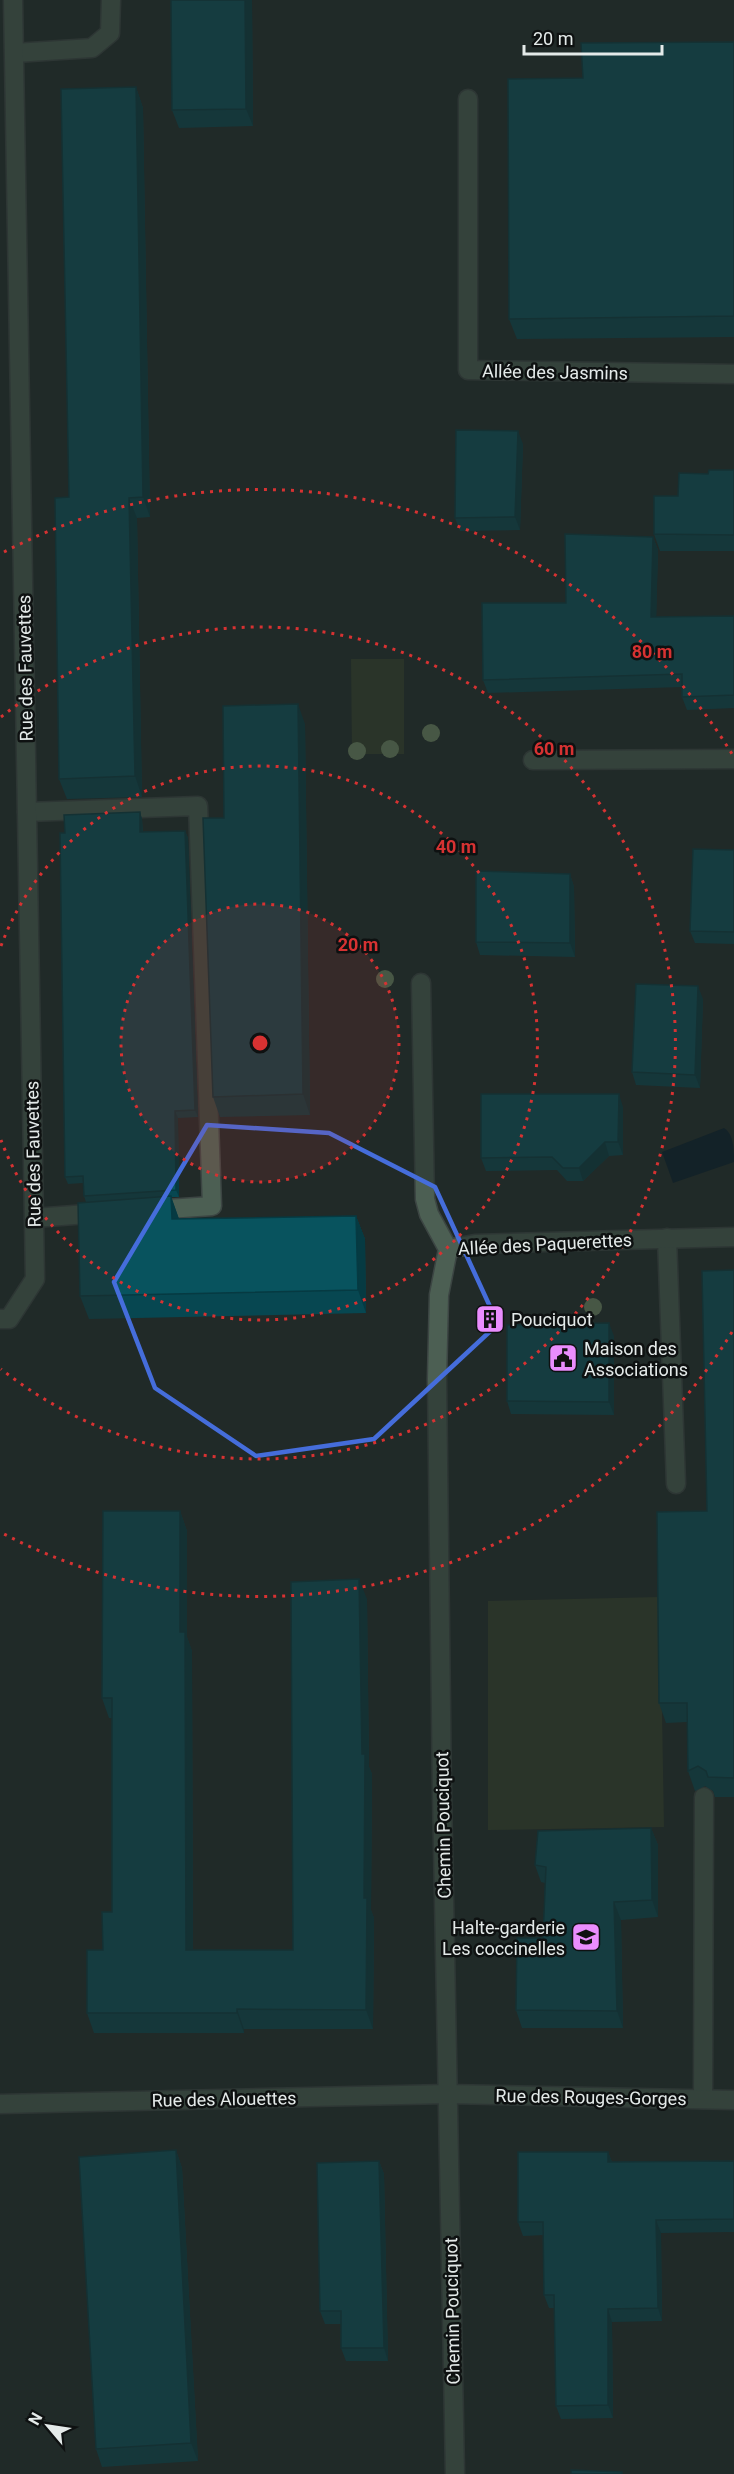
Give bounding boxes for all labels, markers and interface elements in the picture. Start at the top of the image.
scale bar [524,18,662,56]
text: 20 m [533,28,573,49]
street label: Allée des Jasmins [482,360,628,384]
street label: Rue des Fauvettes [13,595,37,741]
text: 80 m [632,641,672,662]
text: 60 m [534,738,574,759]
text: 40 m [436,836,476,857]
text: 20 m [338,934,378,955]
centre of rings [250,1033,270,1053]
street label: Rue des Fauvettes [21,1081,45,1227]
street label: Allée des Paquerettes [457,1229,633,1259]
building icon: Pouciquot [474,1303,506,1335]
place label: Pouciquot [511,1309,593,1330]
place label: Maison des Associations [584,1338,688,1380]
public building icon: Maison des Associations [547,1342,579,1374]
street label: Chemin Pouciquot [431,1751,455,1899]
place label: Halte-garderie Les coccinelles [442,1917,565,1959]
school or university icon: Halte-garderie Les coccinelles [570,1921,602,1953]
street label: Rue des Rouges-Gorges [495,2085,687,2109]
street label: Rue des Alouettes [151,2087,297,2111]
street label: Chemin Pouciquot [440,2237,464,2385]
north arrow [18,2396,78,2456]
text: N [24,2409,46,2429]

